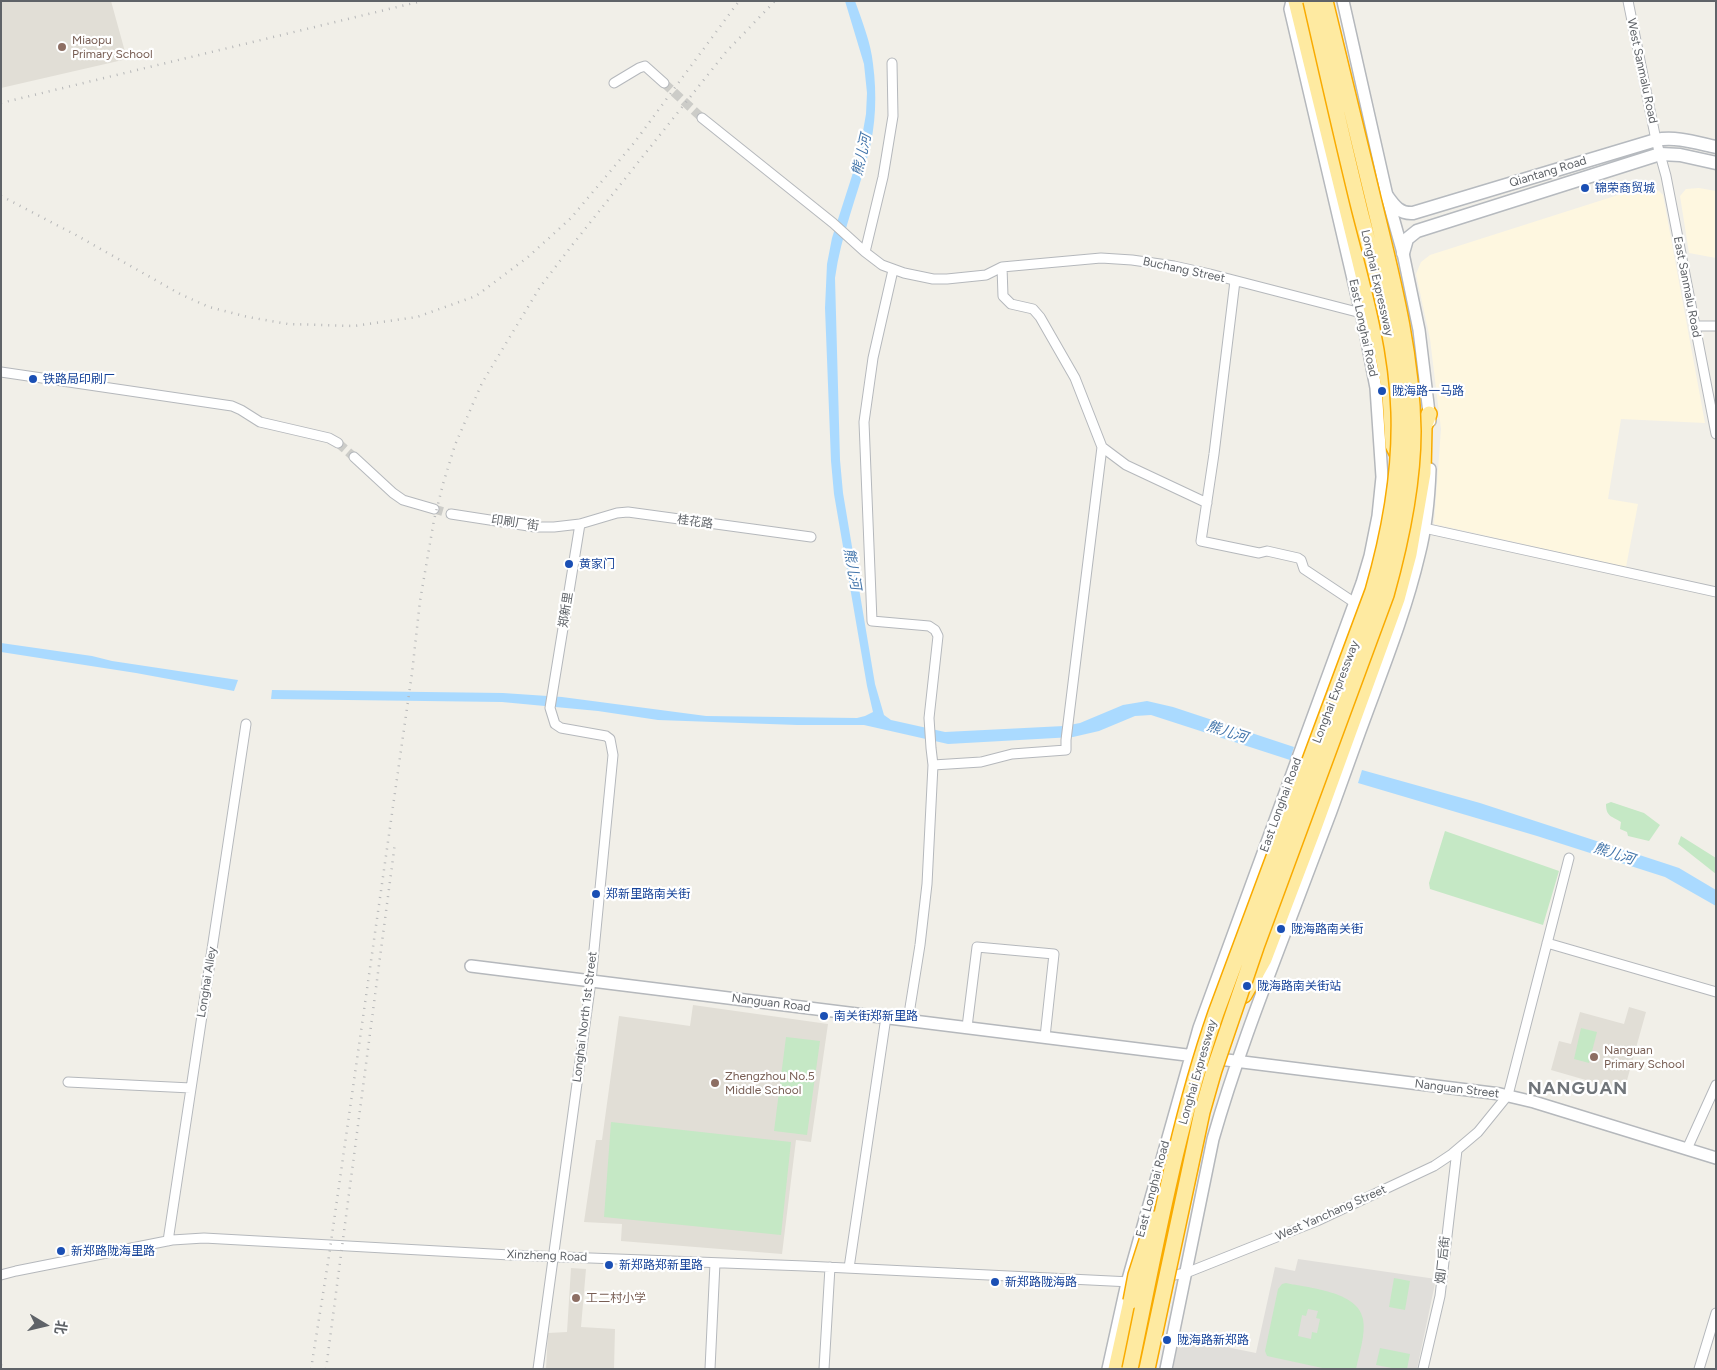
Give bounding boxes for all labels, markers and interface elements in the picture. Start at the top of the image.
street label: West Sanmalu Road [1624,17,1660,125]
place label: Miaopu Primary School [72,33,153,61]
marker: Miaopu Primary School [56,41,68,53]
water label: 熊儿河 [849,133,875,177]
street label: Qiantang Road [1508,153,1588,191]
place label: 锦荣商贸城 [1595,181,1655,195]
marker: 锦荣商贸城 [1579,182,1591,194]
street label: Longhai Expressway [1358,228,1396,338]
street label: East Sanmalu Road [1670,235,1704,339]
street label: Buchang Street [1142,254,1226,286]
street label: East Longhai Road [1346,278,1380,378]
place label: 铁路局印刷厂 [43,372,115,386]
marker: 铁路局印刷厂 [27,373,39,385]
place label: 陇海路一马路 [1392,384,1464,398]
marker: 陇海路一马路 [1376,385,1388,397]
street label: 桂花路 [676,512,714,532]
street label: 印刷厂街 [490,513,540,533]
water label: 熊儿河 [840,547,864,591]
place label: 黄家门 [579,557,615,571]
marker: 黄家门 [563,558,575,570]
street label: 郑新里 [556,591,576,629]
street label: Longhai Expressway [1310,639,1362,745]
water label: 熊儿河 [1204,718,1250,746]
street label: East Longhai Road [1257,756,1305,854]
water label: 熊儿河 [1591,840,1637,868]
place label: 郑新里路南关街 [606,887,690,901]
marker: 郑新里路南关街 [590,888,602,900]
place label: 陇海路南关街 [1291,922,1363,936]
marker: 陇海路南关街 [1275,923,1287,935]
street label: Longhai Alley [194,946,220,1018]
street label: Longhai North 1st Street [570,951,600,1083]
place label: 陇海路南关街站 [1257,979,1341,993]
marker: 陇海路南关街站 [1241,980,1253,992]
street label: Nanguan Road [731,991,811,1015]
place label: 南关街郑新里路 [834,1009,918,1023]
marker: 南关街郑新里路 [818,1010,830,1022]
street label: Longhai Expressway [1176,1018,1220,1126]
place label: Nanguan Primary School [1604,1043,1685,1071]
marker: Nanguan Primary School [1588,1051,1600,1063]
place label: Zhengzhou No.5 Middle School [725,1069,815,1097]
marker: Zhengzhou No.5 Middle School [709,1077,721,1089]
street label: Nanguan Street [1414,1077,1500,1101]
district label: NANGUAN [1527,1078,1629,1100]
street label: East Longhai Road [1133,1139,1173,1239]
street label: West Yanchang Street [1273,1182,1389,1244]
street label: 烟厂后街 [1433,1235,1453,1285]
place label: 新郑路陇海里路 [71,1244,155,1258]
marker: 新郑路陇海里路 [55,1245,67,1257]
street label: Xinzheng Road [507,1247,587,1265]
place label: 新郑路郑新里路 [619,1258,703,1272]
marker: 新郑路郑新里路 [603,1259,615,1271]
place label: 新郑路陇海路 [1005,1275,1077,1289]
marker: 新郑路陇海路 [989,1276,1001,1288]
place label: 工二村小学 [586,1291,646,1305]
marker: 工二村小学 [570,1292,582,1304]
north arrow [20,1300,70,1350]
text: 北 [51,1319,70,1336]
place label: 陇海路新郑路 [1177,1333,1249,1347]
marker: 陇海路新郑路 [1161,1334,1173,1346]

